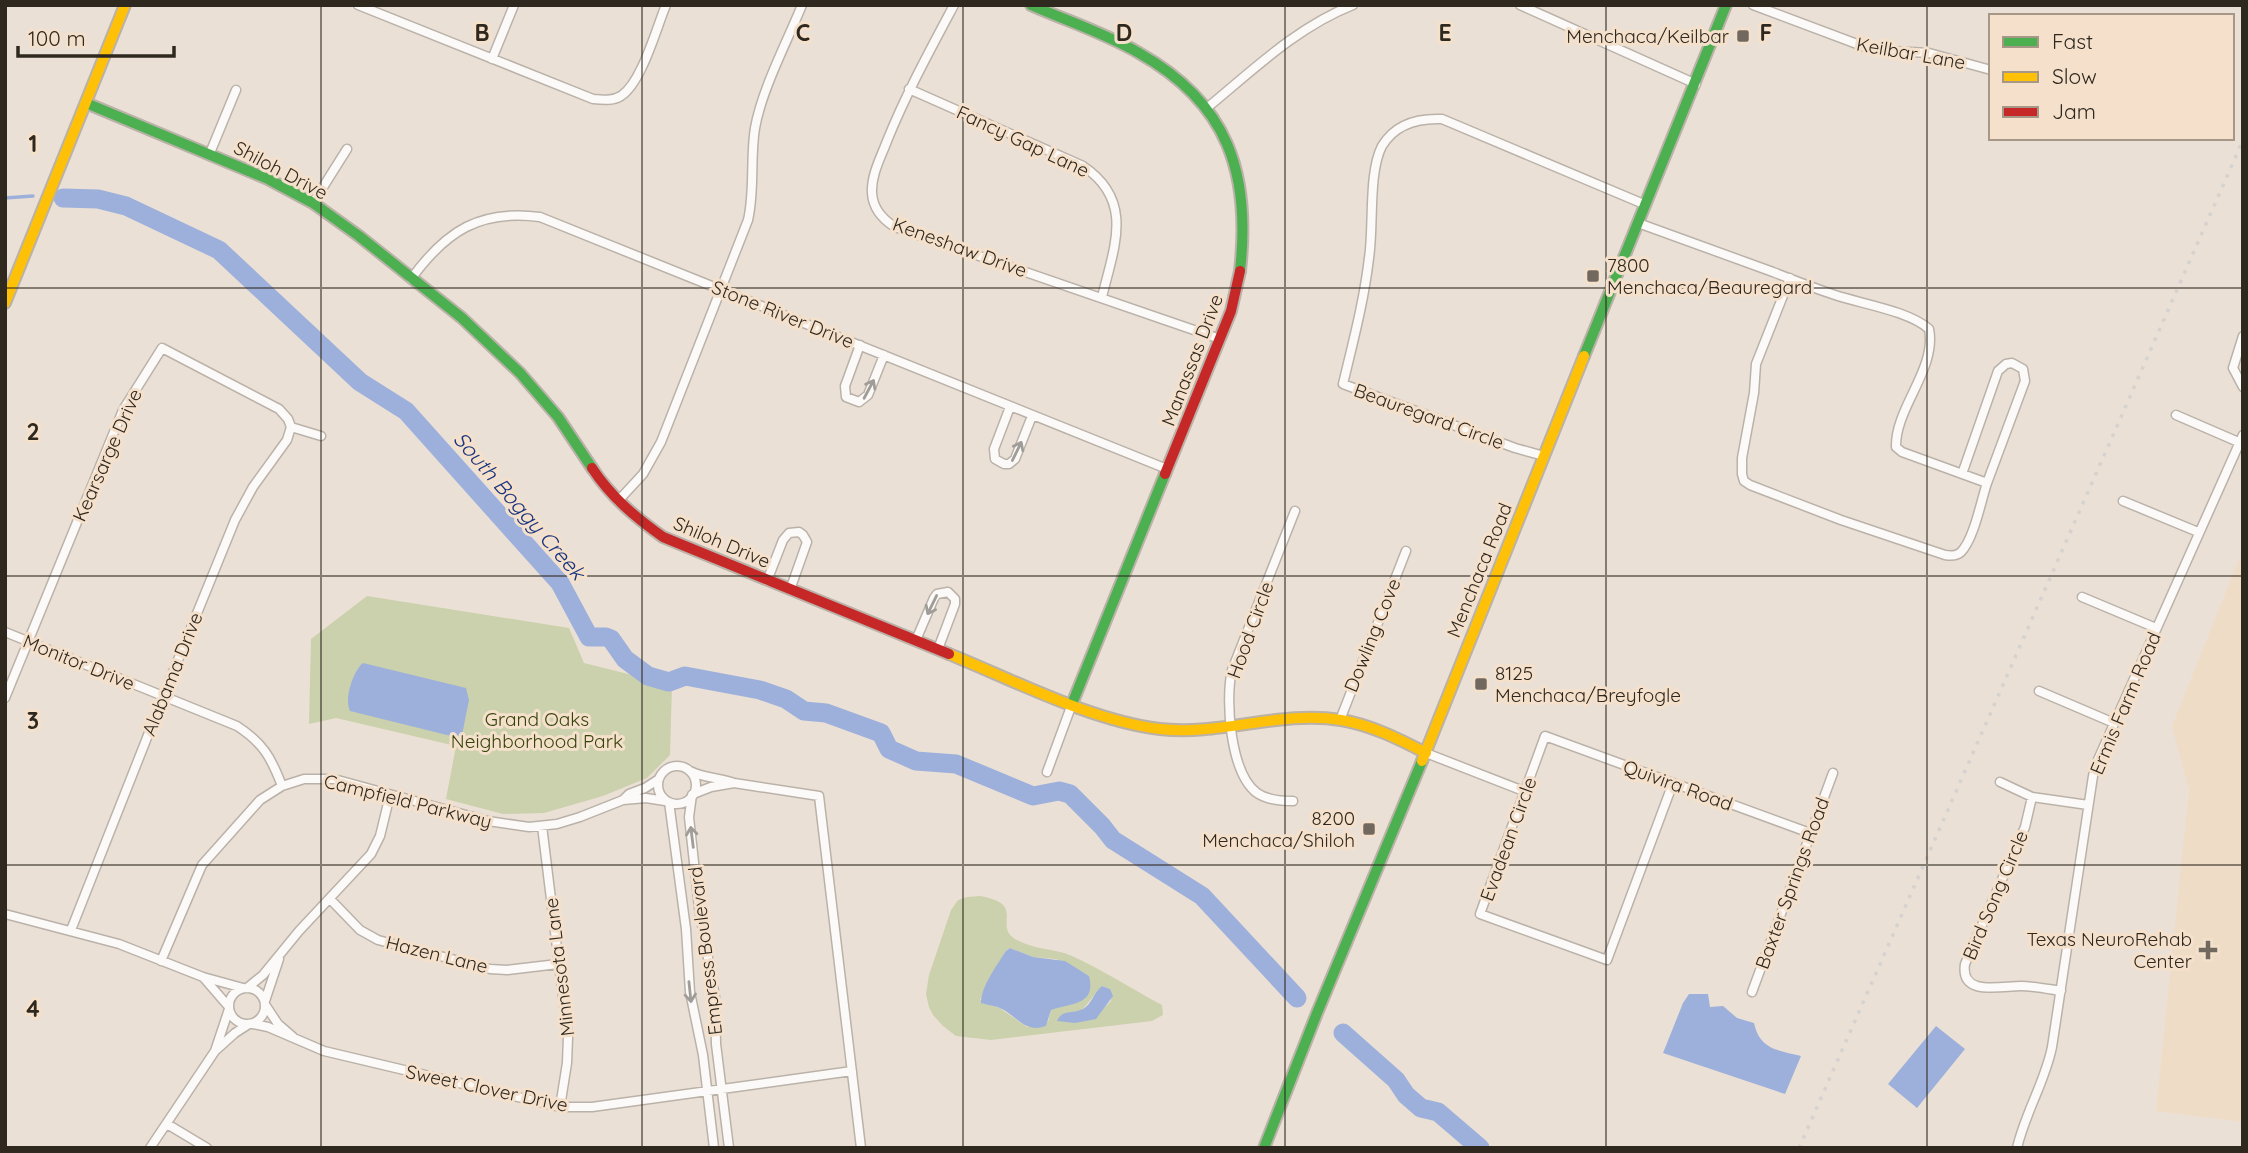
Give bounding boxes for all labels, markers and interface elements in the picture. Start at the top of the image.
scale bar [18,14,173,58]
legend [1989,14,2234,140]
text: B [474,18,490,47]
text: C [796,18,810,47]
text: D [1116,18,1132,47]
text: E [1438,18,1452,47]
text: F [1760,18,1772,47]
place label: Menchaca/Keilbar [1566,24,1730,48]
text: 100 m [28,25,86,51]
marker: Menchaca/Keilbar [1735,28,1751,44]
text: Fast [2052,28,2093,54]
street label: Keilbar Lane [1855,32,1967,74]
text: Slow [2052,63,2097,89]
text: Jam [2052,98,2096,124]
street label: Fancy Gap Lane [953,100,1093,182]
text: 1 [29,129,37,158]
street label: Shiloh Drive [230,135,332,205]
street label: Keneshaw Drive [890,212,1030,282]
place label: 7800 Menchaca/Beauregard [1607,253,1812,299]
marker: 7800 Menchaca/Beauregard [1585,268,1601,284]
street label: Stone River Drive [708,275,858,353]
street label: Manassas Drive [1156,291,1228,429]
street label: Beauregard Circle [1351,378,1507,454]
one-way arrow [863,379,876,400]
street label: Kearsarge Drive [67,385,147,525]
text: 2 [26,417,40,446]
water label: South Boggy Creek [448,426,592,586]
one-way arrow [1011,441,1025,462]
street label: Menchaca Road [1441,499,1517,641]
street label: Shiloh Drive [670,511,774,573]
street label: Dowling Cove [1338,575,1406,695]
street label: Hood Circle [1221,578,1279,682]
one-way arrow [924,594,938,615]
street label: Alabama Drive [136,609,208,739]
street label: Ermis Farm Road [2084,628,2166,778]
street label: Monitor Drive [20,629,138,695]
place label: 8125 Menchaca/Breyfogle [1495,661,1681,707]
marker: 8125 Menchaca/Breyfogle [1473,676,1489,692]
text: 3 [27,706,39,735]
park label: Grand Oaks Neighborhood Park [451,707,623,753]
street label: Quivira Road [1620,754,1736,816]
street label: Campfield Parkway [322,769,494,833]
street label: Evadean Circle [1474,774,1542,904]
street label: Baxter Springs Road [1750,794,1834,972]
place label: 8200 Menchaca/Shiloh [1202,806,1355,852]
marker: 8200 Menchaca/Shiloh [1361,821,1377,837]
one-way arrow [685,826,698,849]
street label: Bird Song Circle [1957,827,2033,963]
street label: Empress Boulevard [683,865,727,1037]
street label: Minnesota Lane [539,896,579,1038]
place label: Texas NeuroRehab Center [2026,927,2193,973]
street label: Hazen Lane [383,930,491,978]
marker: Texas NeuroRehab Center [2198,940,2218,960]
one-way arrow [684,980,697,1002]
text: 4 [26,994,40,1023]
street label: Sweet Clover Drive [404,1059,570,1117]

